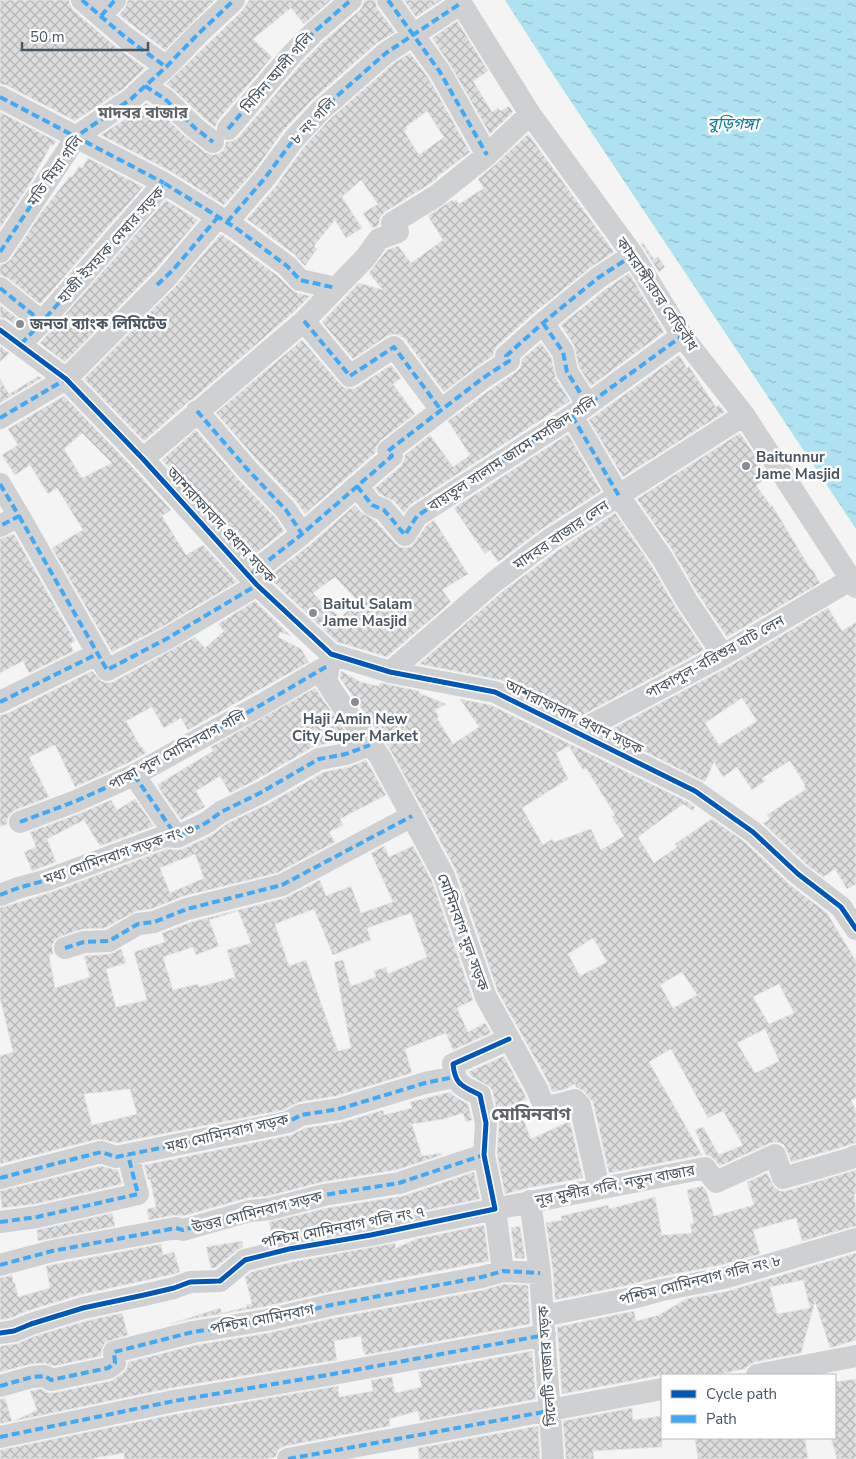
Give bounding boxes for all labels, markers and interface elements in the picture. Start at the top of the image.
scale bar [22,20,149,52]
text: 50 m [30,27,65,47]
street label: মিসিন আলী গলি [236,28,318,118]
street label: ৮ নং গলি [286,93,341,148]
district label: মাদবর বাজার [97,102,188,124]
water label: বুড়িগঙ্গা [708,113,761,135]
street label: মতি মিয়া গলি [22,131,88,211]
street label: হাজী ইসহাক মেম্বার সড়ক [53,182,169,308]
street label: কামরাঙ্গীরচর বেড়িবাঁধ [611,232,703,356]
place label: জনতা ব্যাংক লিমিটেড [29,314,167,334]
marker: জনতা ব্যাংক লিমিটেড [14,318,26,330]
street label: বায়তুল সালাম জামে মসজিদ গলি [423,391,601,516]
place label: Baitunnur Jame Masjid [755,447,840,484]
marker: Baitunnur Jame Masjid [740,460,752,472]
street label: আশরাফাবাদ প্রধান সড়ক [161,462,281,588]
street label: মাদবর বাজার লেন [508,495,614,575]
place label: Baitul Salam Jame Masjid [322,594,412,631]
marker: Baitul Salam Jame Masjid [307,607,319,619]
street label: পাকাপুল-বরিশুর ঘাট লেন [642,610,789,703]
street label: আশরাফাবাদ প্রধান সড়ক [501,674,647,760]
marker: Haji Amin New City Super Market [349,696,361,708]
street label: পাকা পুল মোমিনবাগ গলি [105,705,250,795]
place label: Haji Amin New City Super Market [292,709,418,746]
street label: মধ্য মোমিনবাগ সড়ক নং ৩ [40,819,197,889]
street label: মোমিনবাগ মূল সড়ক [432,871,494,994]
district label: মোমিনবাগ [491,1102,571,1126]
street label: মধ্য মোমিনবাগ সড়ক [163,1109,291,1157]
street label: নূর মুন্সীর গলি, নতুন বাজার [533,1160,698,1210]
street label: উত্তর মোমিনবাগ সড়ক [189,1186,325,1238]
street label: পশ্চিম মোমিনবাগ গলি নং ৭ [260,1201,427,1253]
street label: পশ্চিম মোমিনবাগ গলি নং ৮ [617,1250,783,1310]
street label: পশ্চিম মোমিনবাগ [208,1299,316,1339]
street label: সিলেটি বাজার সড়ক [533,1304,561,1428]
legend [661,1374,836,1439]
text: Cycle path [706,1384,777,1404]
text: Path [706,1409,737,1429]

